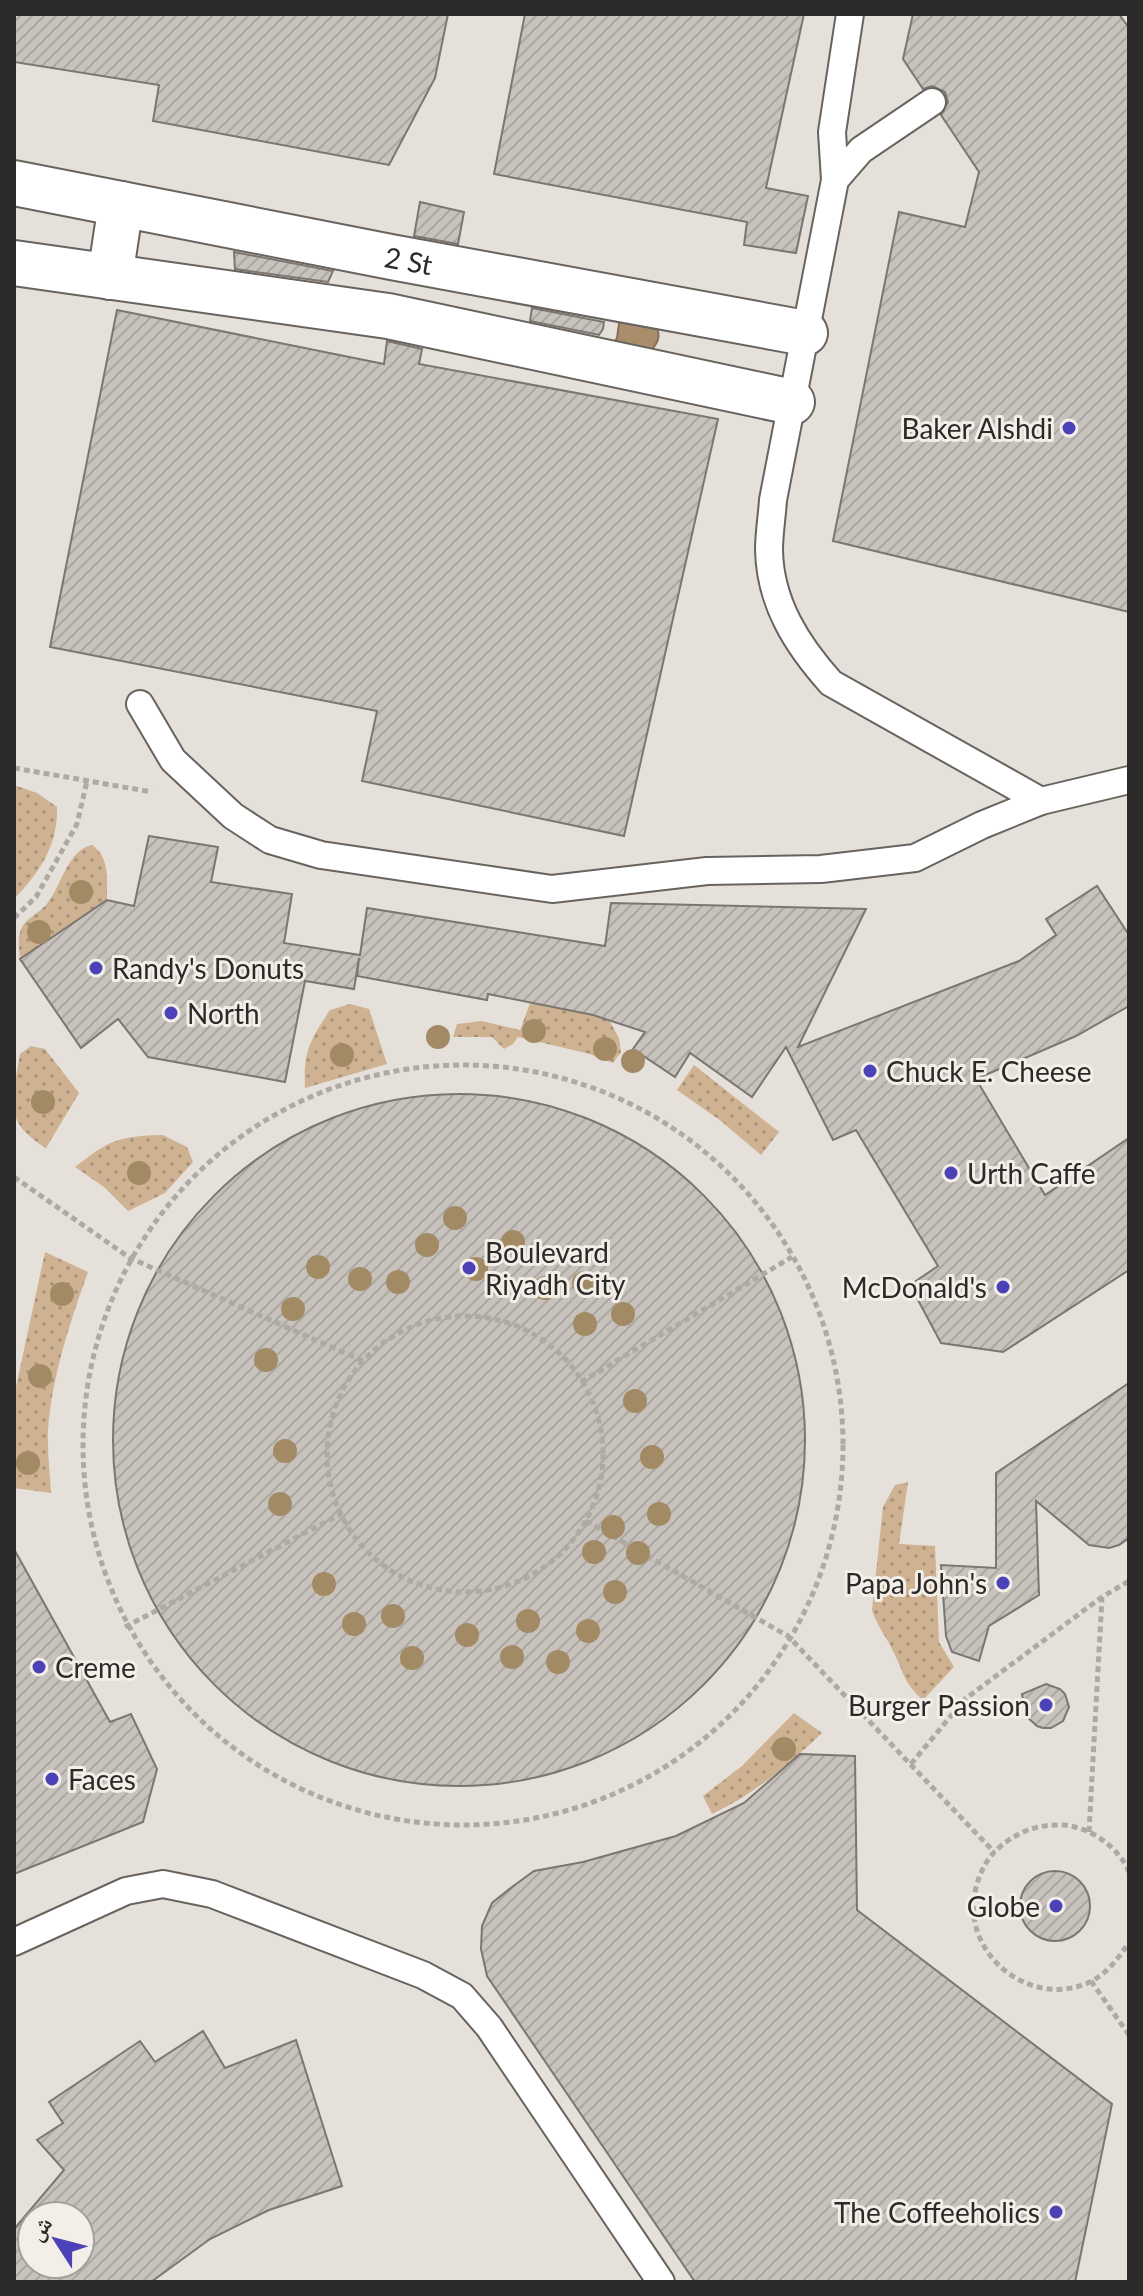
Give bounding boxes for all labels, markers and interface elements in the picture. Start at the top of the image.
street label: 2 St [382,239,435,281]
place label: Baker Alshdi [902,411,1053,445]
marker: Baker Alshdi [1060,419,1078,437]
place label: Randy's Donuts [112,951,304,985]
marker: Randy's Donuts [87,959,105,977]
place label: North [187,996,260,1030]
marker: North [162,1004,180,1022]
place label: Chuck E. Cheese [886,1054,1091,1088]
marker: Chuck E. Cheese [861,1062,879,1080]
place label: Urth Caffe [967,1156,1096,1190]
marker: Urth Caffe [942,1164,960,1182]
place label: Boulevard Riyadh City [485,1235,626,1301]
marker: Boulevard Riyadh City [460,1259,478,1277]
place label: McDonald's [842,1270,987,1304]
marker: McDonald's [994,1278,1012,1296]
place label: Papa John's [845,1566,987,1600]
marker: Papa John's [994,1574,1012,1592]
place label: Creme [55,1650,136,1684]
marker: Creme [30,1658,48,1676]
place label: Burger Passion [848,1688,1030,1722]
marker: Burger Passion [1037,1696,1055,1714]
place label: Faces [68,1762,136,1796]
marker: Faces [43,1770,61,1788]
place label: Globe [967,1889,1040,1923]
marker: Globe [1047,1897,1065,1915]
place label: The Coffeeholics [834,2195,1040,2229]
north arrow [16,2200,96,2280]
marker: The Coffeeholics [1047,2203,1065,2221]
text: ش [22,2211,58,2246]

